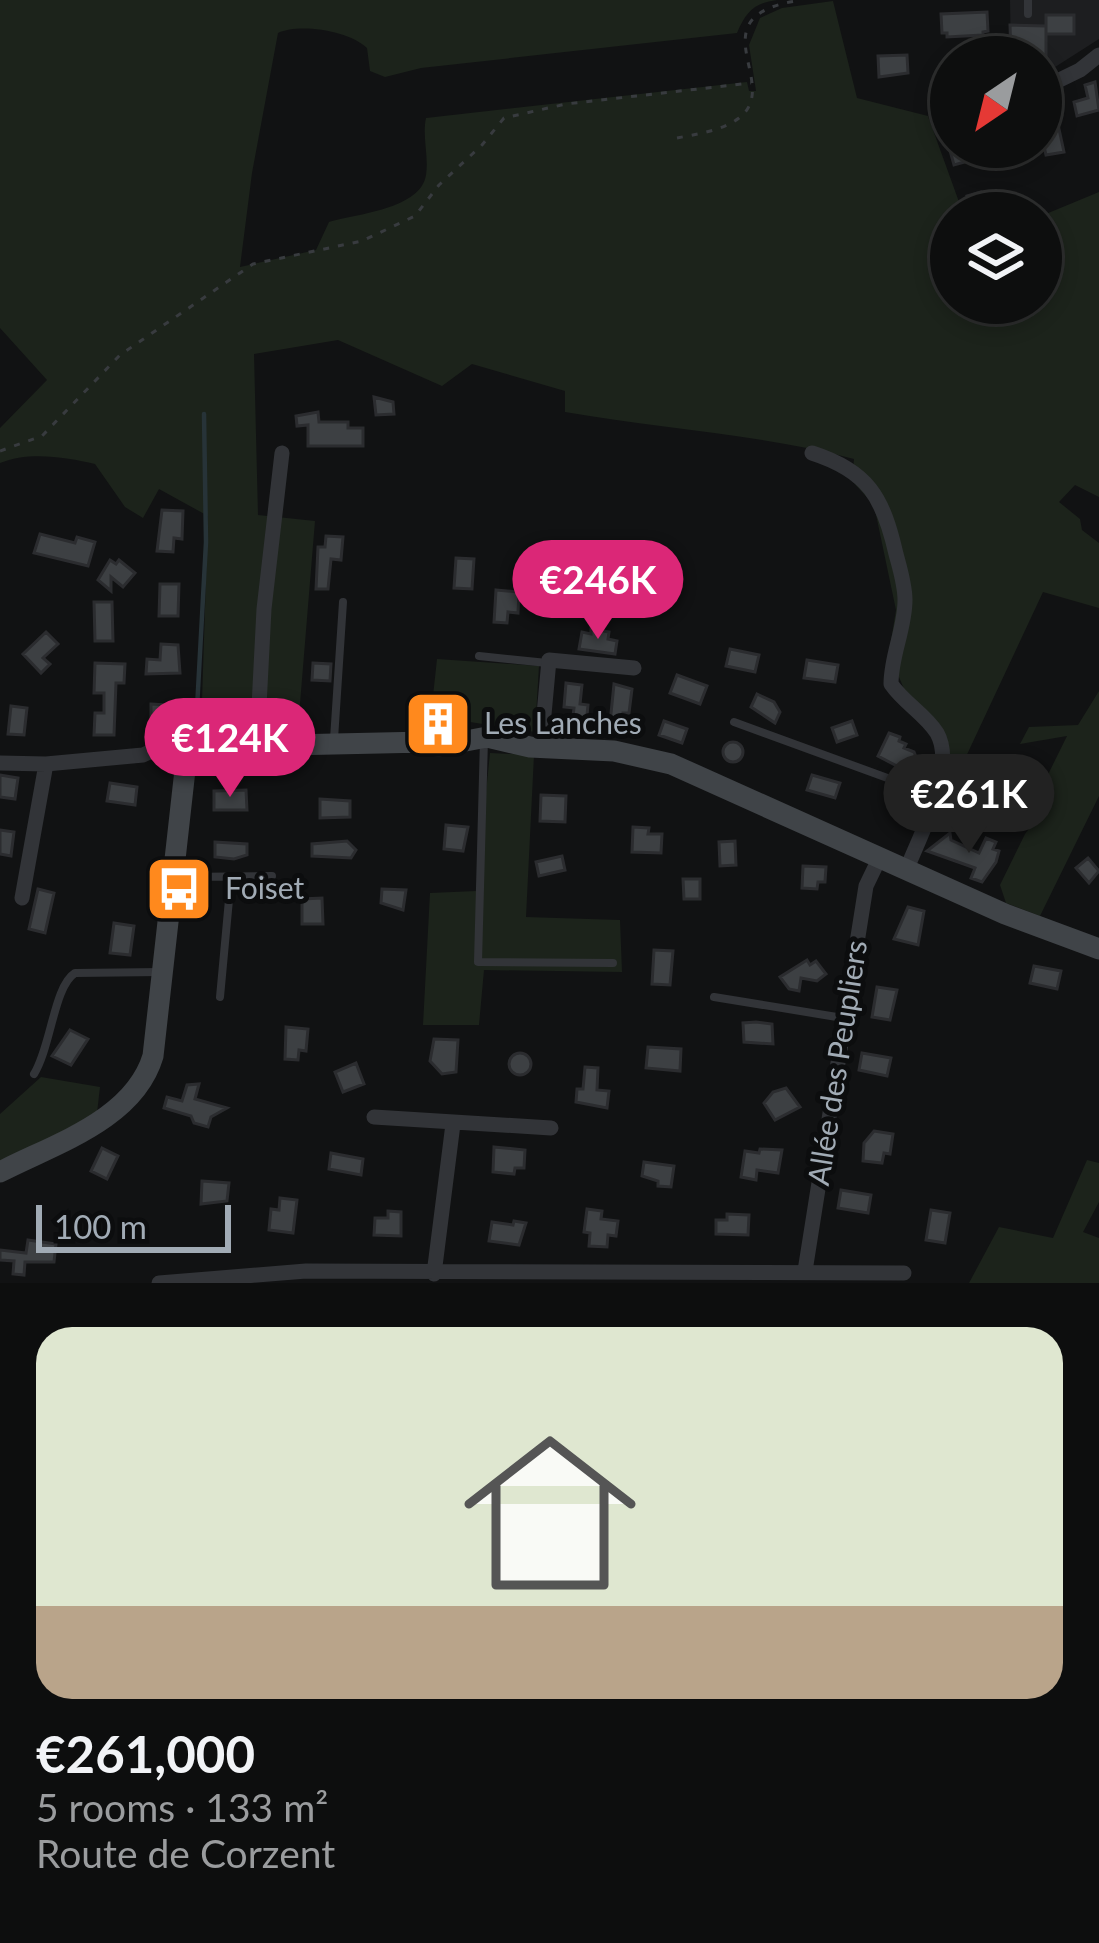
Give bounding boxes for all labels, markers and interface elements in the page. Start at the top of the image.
north arrow [930,36,1062,168]
map controls [930,36,1062,324]
button: layers [930,192,1062,324]
pin: €246K [514,540,682,642]
text: €246K [539,556,657,602]
building icon: Les Lanches [403,689,473,759]
pin: €124K [146,698,314,800]
place label: Les Lanches [484,704,642,740]
text: €124K [171,714,289,760]
pin: €261K [885,754,1053,856]
text: €261K [910,770,1028,816]
bus stop icon: Foiset [144,854,214,924]
place label: Foiset [225,869,305,905]
street label: Allée des Peupliers [799,938,873,1188]
scale bar [36,1199,231,1252]
text: 100 m [54,1206,147,1246]
icon: home [442,1405,658,1621]
text: €261,000 [36,1723,255,1784]
text: 5 rooms · 133 m² [36,1784,328,1830]
text: Route de Corzent [36,1830,335,1876]

